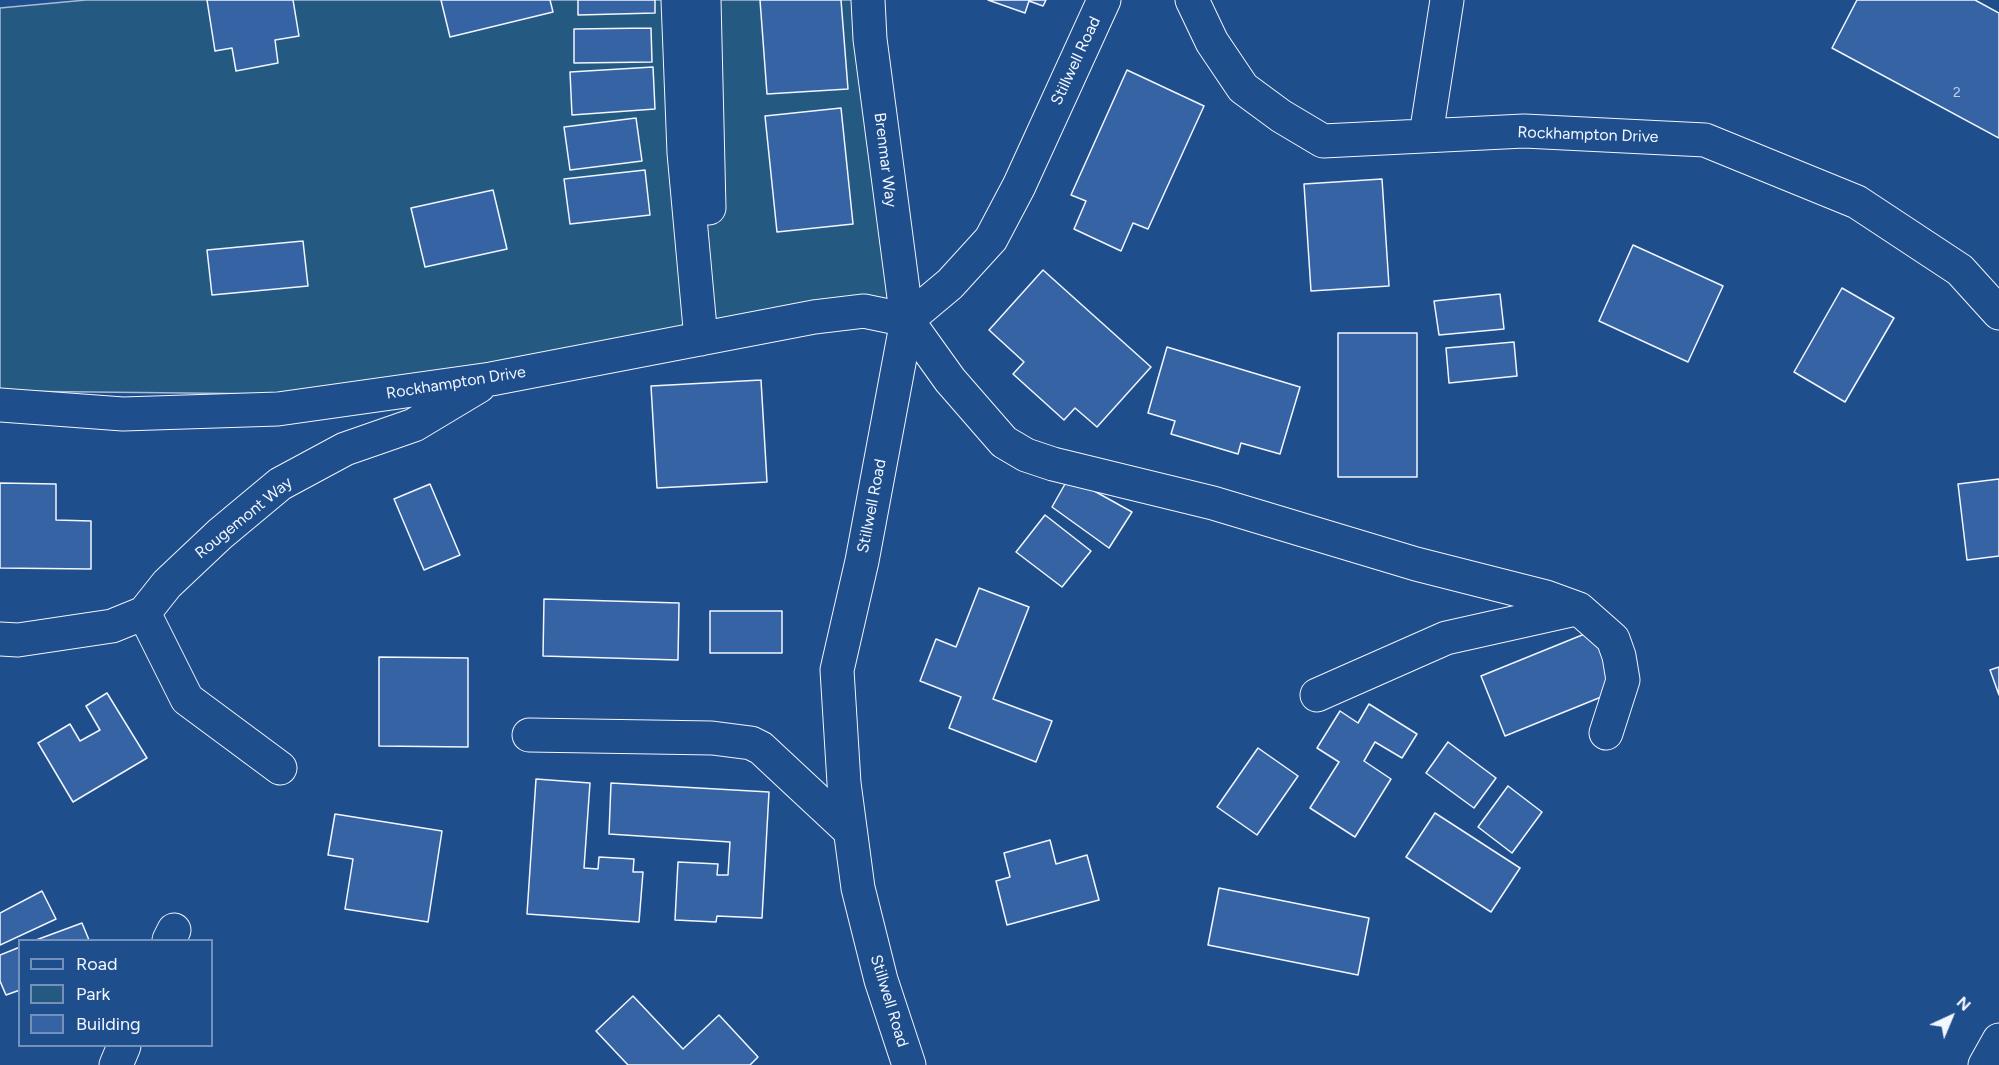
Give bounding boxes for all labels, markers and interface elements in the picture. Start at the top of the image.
street label: Stillwell Road [1047,14,1105,108]
house number: 2 [1953,85,1961,101]
street label: Brenmar Way [870,112,900,208]
street label: Rockhampton Drive [1517,123,1659,147]
street label: Rockhampton Drive [385,362,527,404]
street label: Stillwell Road [853,457,891,555]
street label: Rougemont Way [192,473,296,563]
legend [18,939,213,1047]
text: Road [76,953,117,975]
street label: Stillwell Road [866,953,912,1049]
text: Park [76,983,110,1005]
north arrow [1921,987,1981,1047]
text: N [1953,993,1975,1015]
text: Building [76,1013,141,1035]

